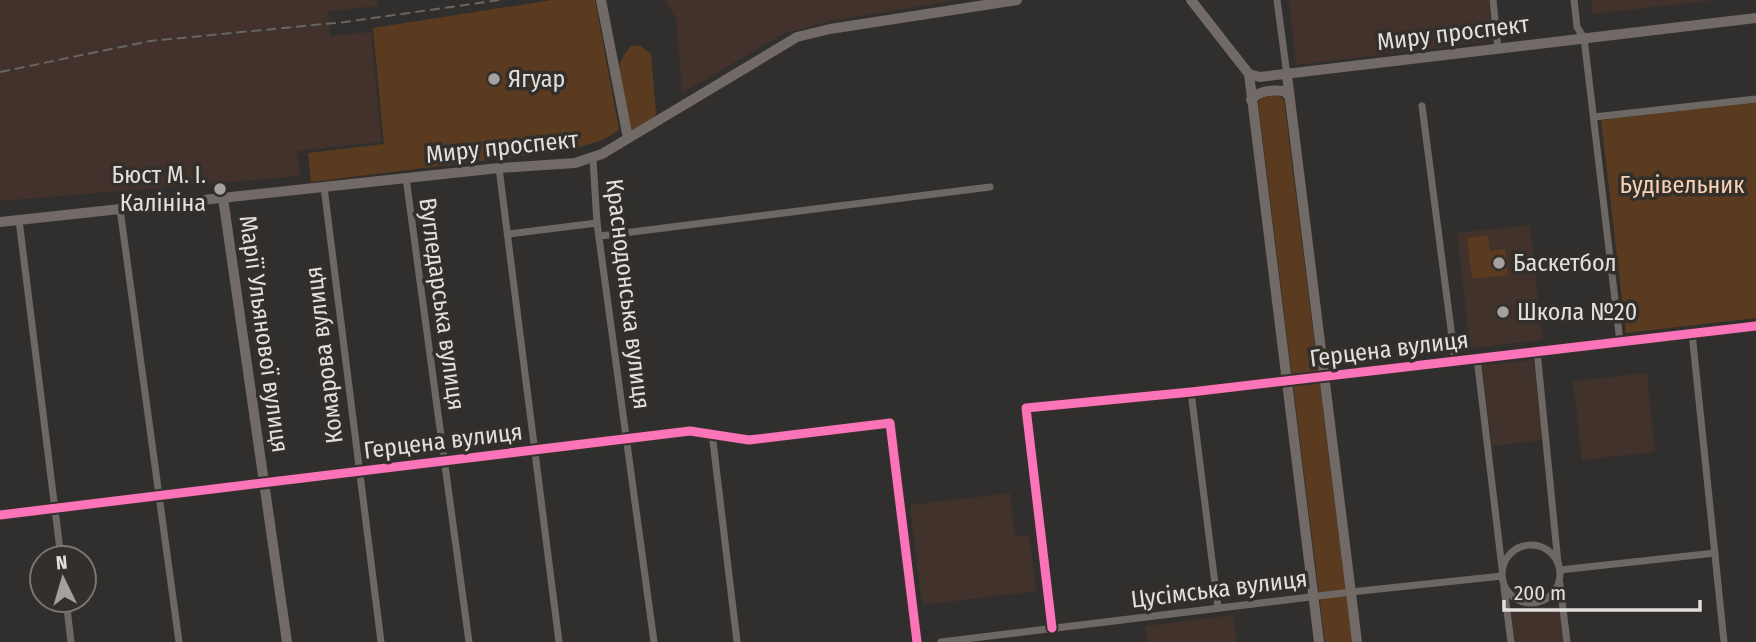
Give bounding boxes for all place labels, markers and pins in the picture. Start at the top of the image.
place label: Ягуар [508,65,565,93]
marker: Ягуар [486,71,502,87]
place label: Бюст М. І. Калініна [112,161,206,217]
marker: Бюст М. І. Калініна [212,181,228,197]
place label: Баскетбол [1513,249,1617,277]
marker: Баскетбол [1491,255,1507,271]
place label: Школа №20 [1517,298,1637,326]
marker: Школа №20 [1495,304,1511,320]

